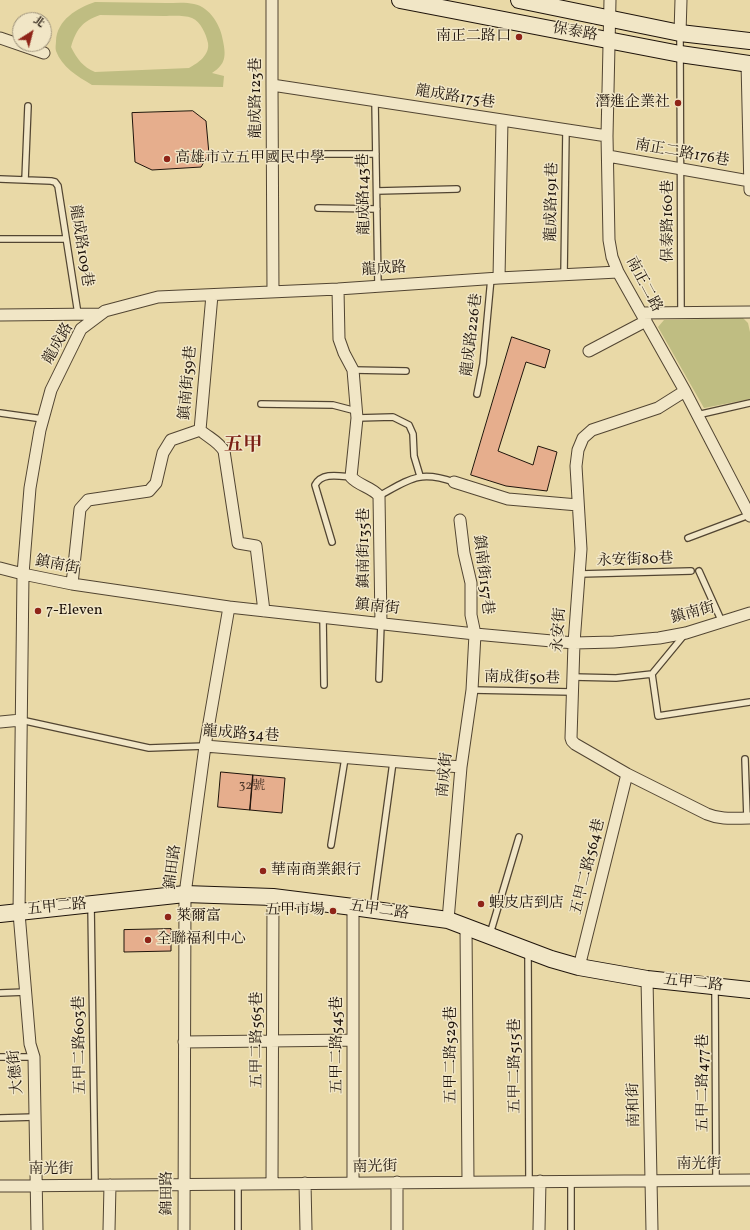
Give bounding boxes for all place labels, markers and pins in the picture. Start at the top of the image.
place label: 南正二路口 [436,28,511,46]
marker: 南正二路口 [514,32,524,42]
place label: 潛進企業社 [595,94,670,112]
marker: 潛進企業社 [673,98,683,108]
place label: 高雄市立五甲國民中學 [175,150,325,168]
marker: 高雄市立五甲國民中學 [162,154,172,164]
place label: 7-Eleven [46,602,103,620]
marker: 7-Eleven [33,606,43,616]
place label: 華南商業銀行 [271,862,361,880]
marker: 華南商業銀行 [258,866,268,876]
place label: 蝦皮店到店 [489,895,564,913]
marker: 蝦皮店到店 [476,899,486,909]
place label: 五甲市場 [265,902,325,920]
marker: 五甲市場 [328,906,338,916]
place label: 萊爾富 [176,908,221,926]
marker: 萊爾富 [163,912,173,922]
place label: 全聯福利中心 [156,931,246,949]
marker: 全聯福利中心 [143,935,153,945]

